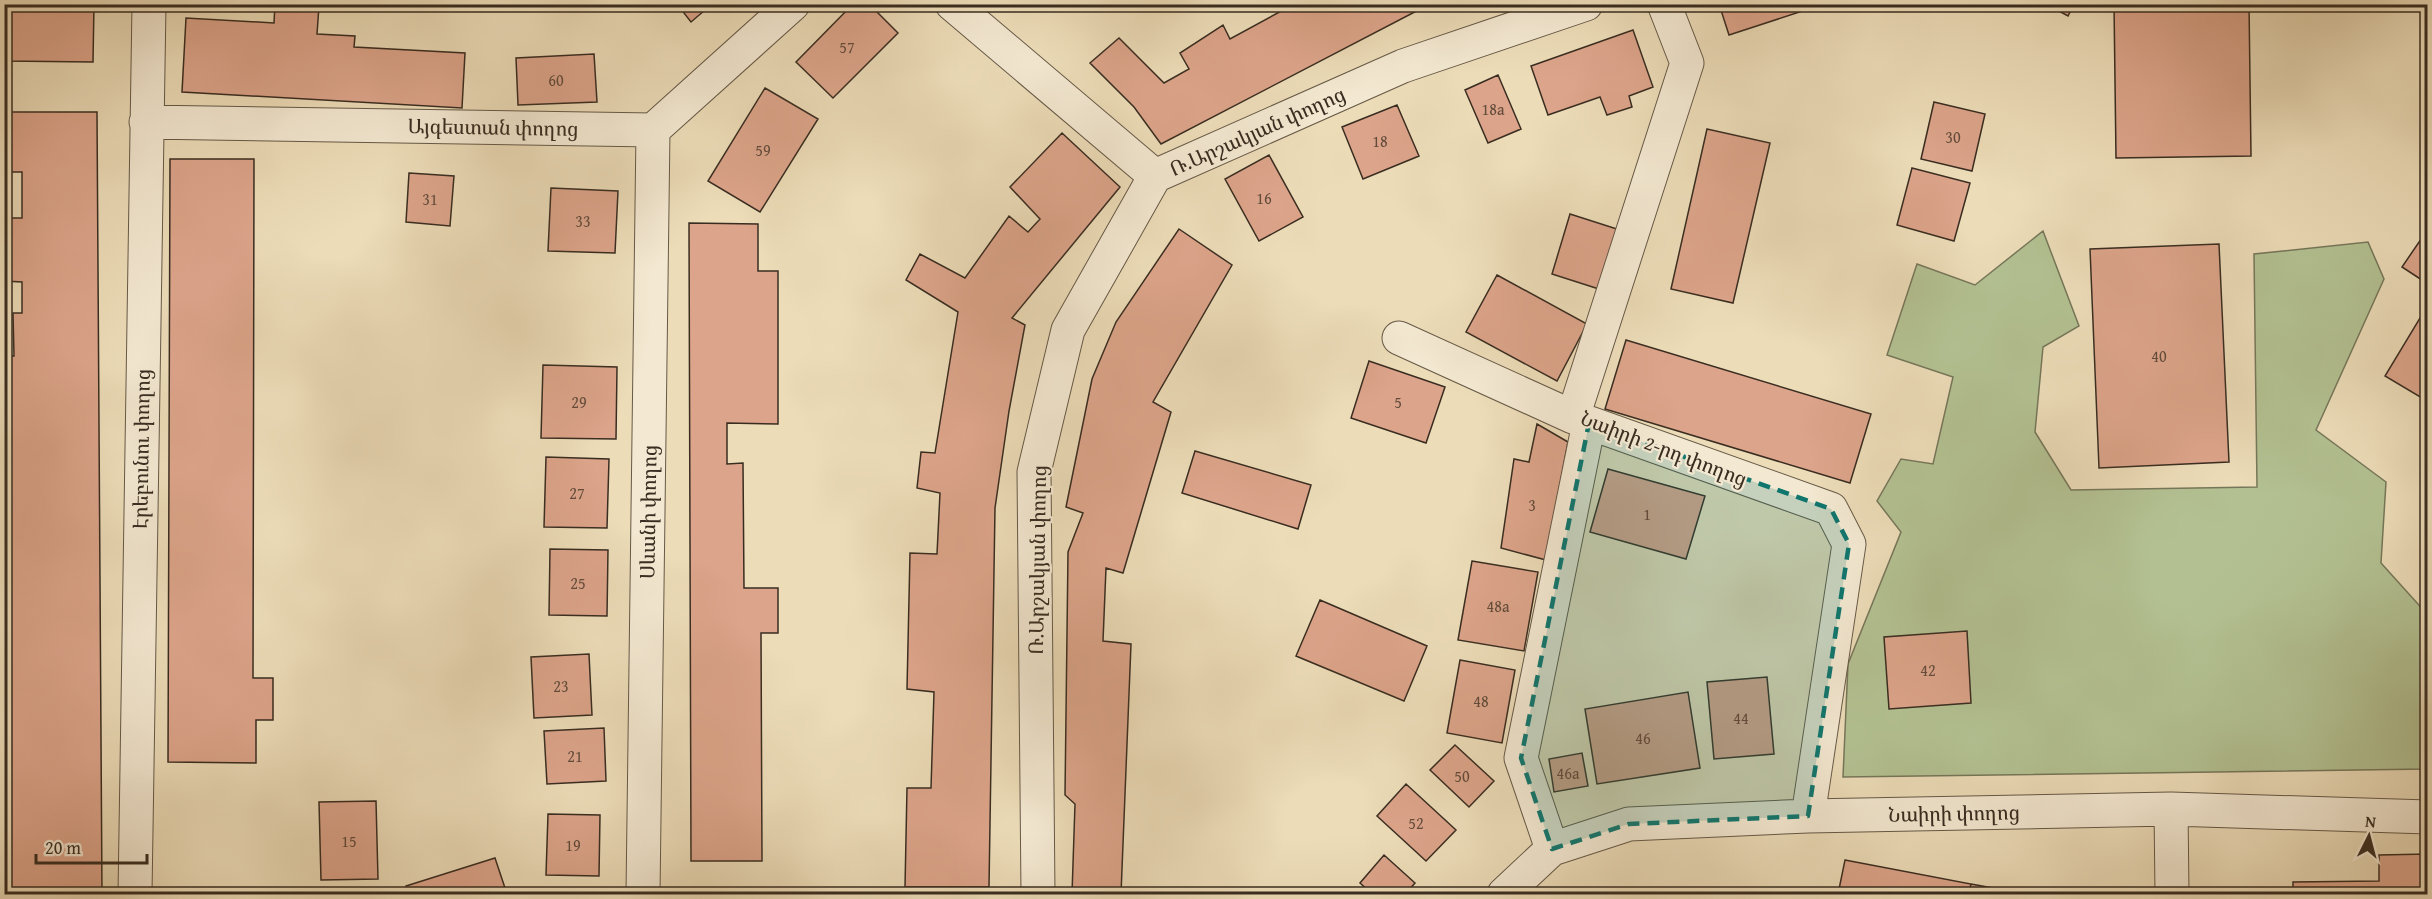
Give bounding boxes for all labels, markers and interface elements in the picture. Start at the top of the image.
house number: 57 [839,35,855,59]
house number: 60 [548,68,564,92]
street label: Ռ.Արշակյան փողոց [1164,79,1350,183]
house number: 18a [1482,97,1505,121]
street label: Այգեստան փողոց [407,111,579,143]
house number: 30 [1945,125,1961,149]
house number: 18 [1372,129,1388,153]
house number: 59 [755,138,771,162]
house number: 16 [1256,186,1272,210]
house number: 31 [422,187,438,211]
house number: 33 [575,209,591,233]
house number: 40 [2151,344,2167,368]
street label: Էրեբունու փողոց [125,369,157,529]
house number: 29 [571,390,587,414]
house number: 5 [1394,390,1402,414]
street label: Նաիրի 2-րդ փողոց [1577,403,1751,493]
street label: Սևանի փողոց [632,445,664,579]
street label: Ռ.Արշակյան փողոց [1021,465,1053,655]
house number: 27 [569,481,585,505]
house number: 3 [1528,493,1536,517]
house number: 1 [1643,502,1651,526]
house number: 25 [570,571,586,595]
house number: 48a [1487,594,1510,618]
house number: 42 [1920,658,1936,682]
house number: 23 [553,674,569,698]
house number: 48 [1473,689,1489,713]
house number: 44 [1733,706,1749,730]
house number: 46 [1635,726,1651,750]
house number: 21 [567,744,583,768]
house number: 46a [1557,761,1580,785]
house number: 50 [1454,764,1470,788]
street label: Նաիրի փողոց [1888,797,2020,829]
north arrow [2339,806,2399,866]
text: N [2364,809,2377,834]
house number: 52 [1408,811,1424,835]
scale bar [36,827,147,865]
house number: 15 [341,829,357,853]
house number: 19 [565,833,581,857]
text: 20 m [45,834,81,861]

